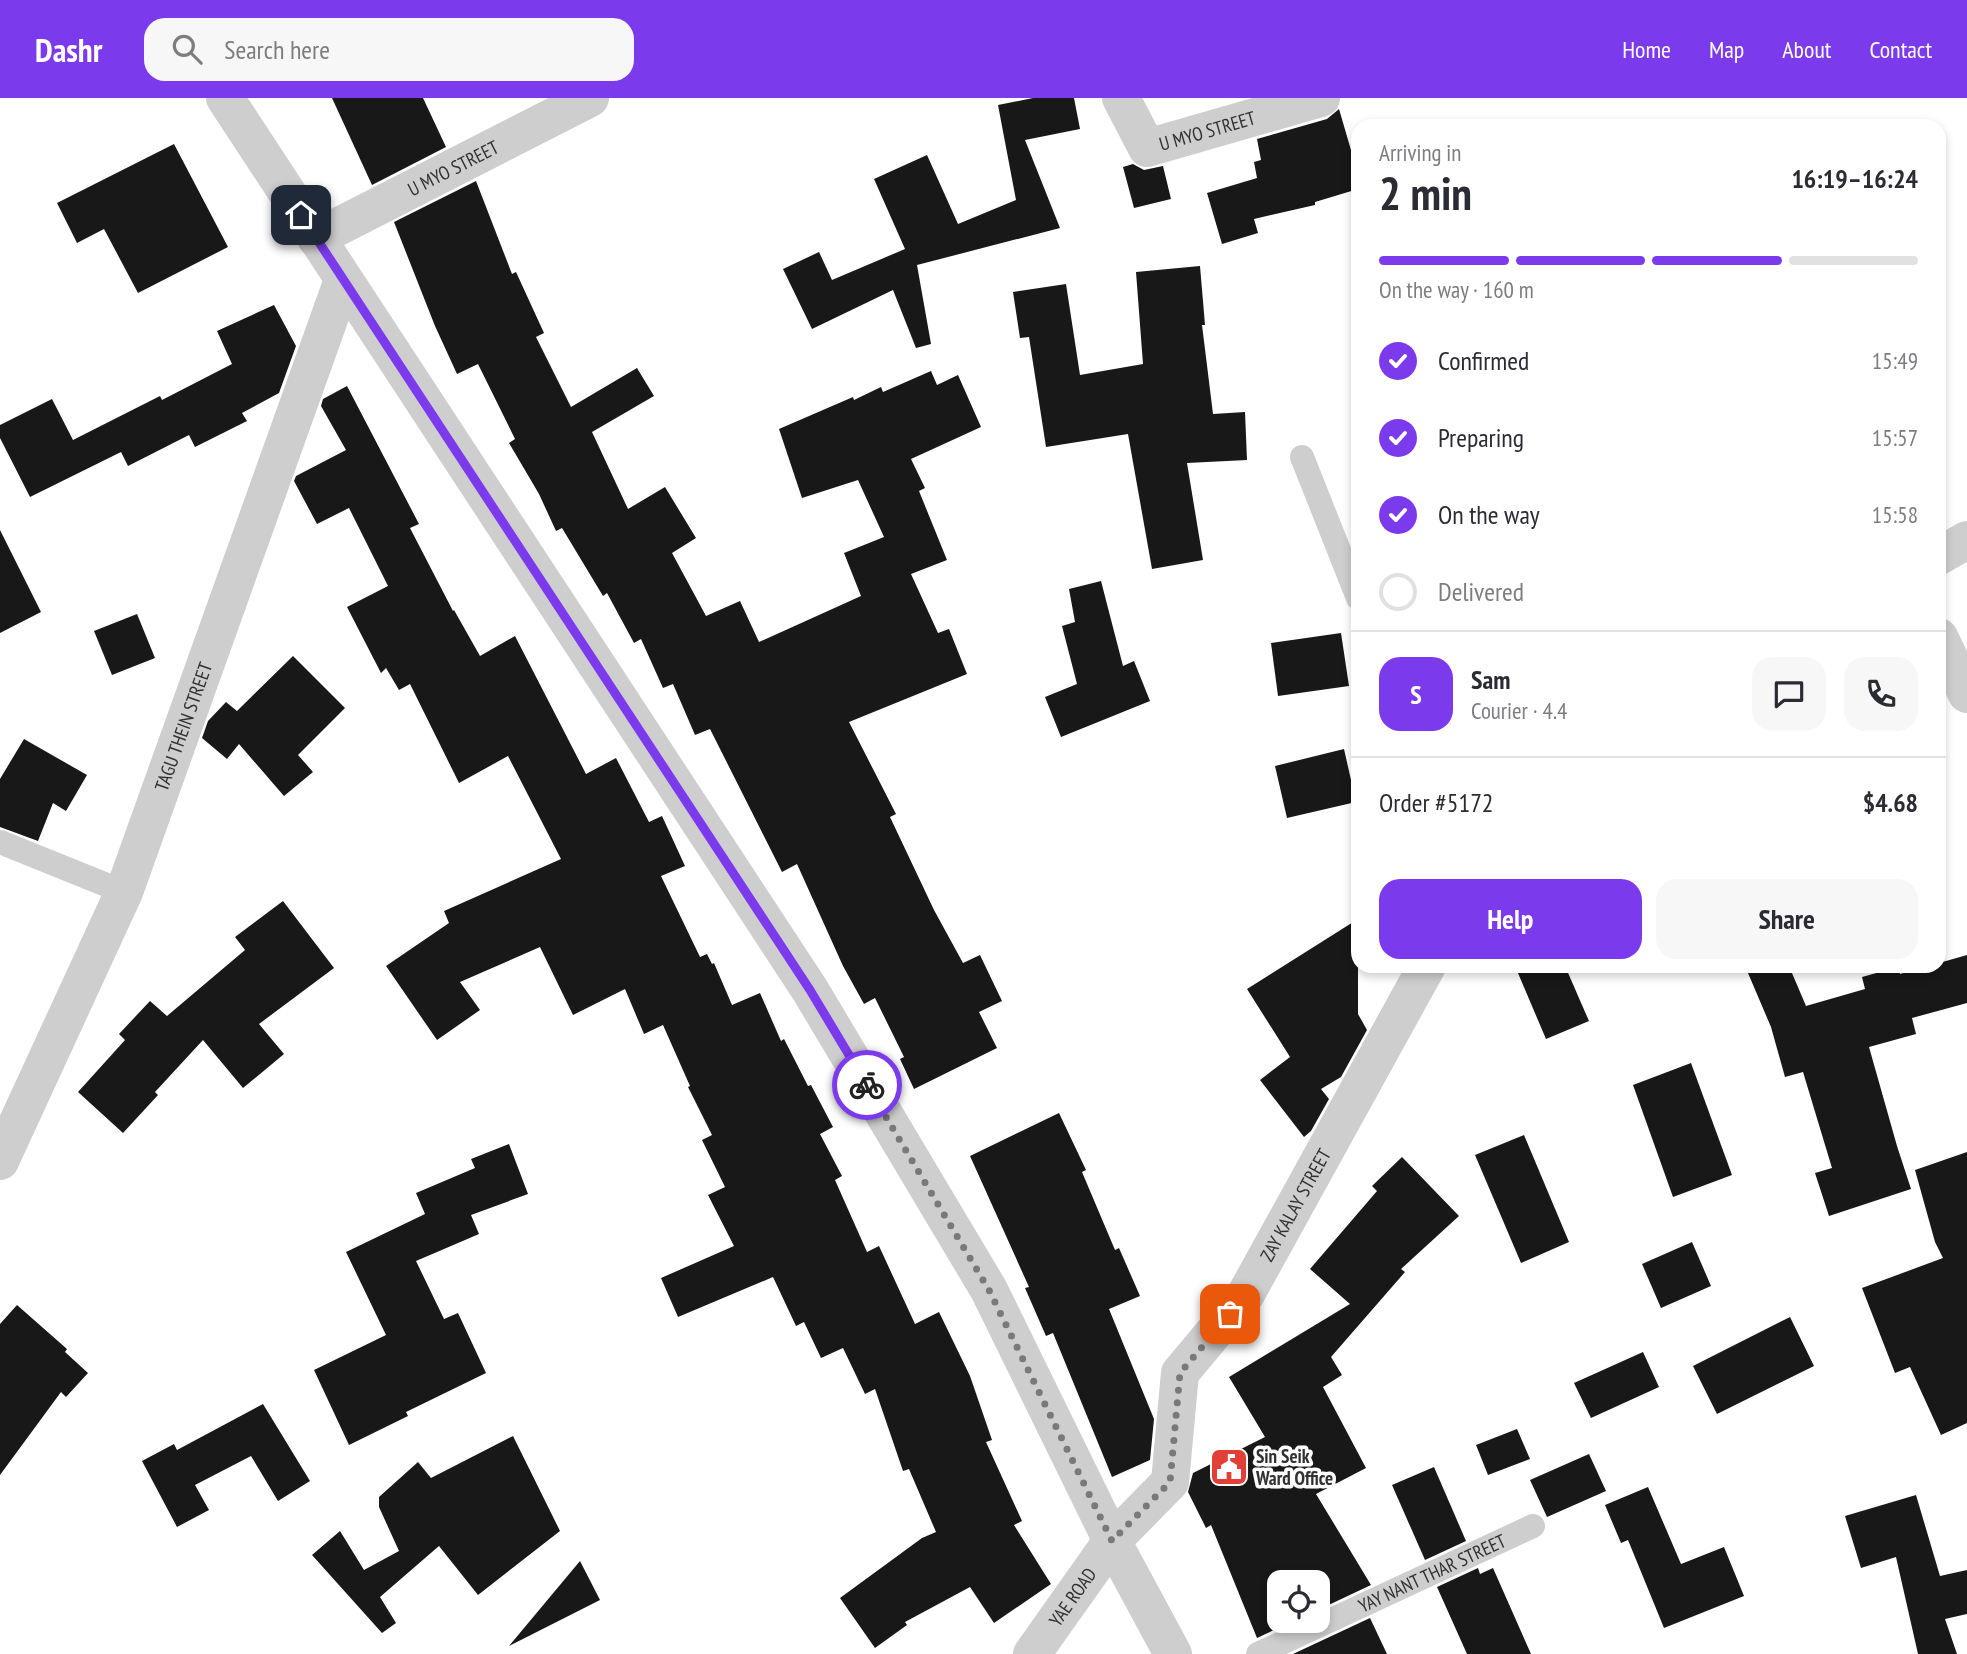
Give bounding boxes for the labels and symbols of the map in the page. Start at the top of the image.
street label: U MYO STREET [1156,105,1259,156]
street label: U MYO STREET [404,134,503,201]
pin [271,185,331,245]
street label: TAGU THEIN STREET [149,658,217,794]
courier [832,1050,902,1120]
street label: ZAY KALAY STREET [1255,1144,1336,1265]
pin [1200,1284,1260,1344]
place label: Sin Seik Ward Office [1255,1444,1333,1490]
public building icon: Sin Seik Ward Office [1208,1446,1250,1488]
street label: YAY NANT THAR STREET [1354,1528,1510,1618]
street label: YAE ROAD [1043,1563,1101,1631]

